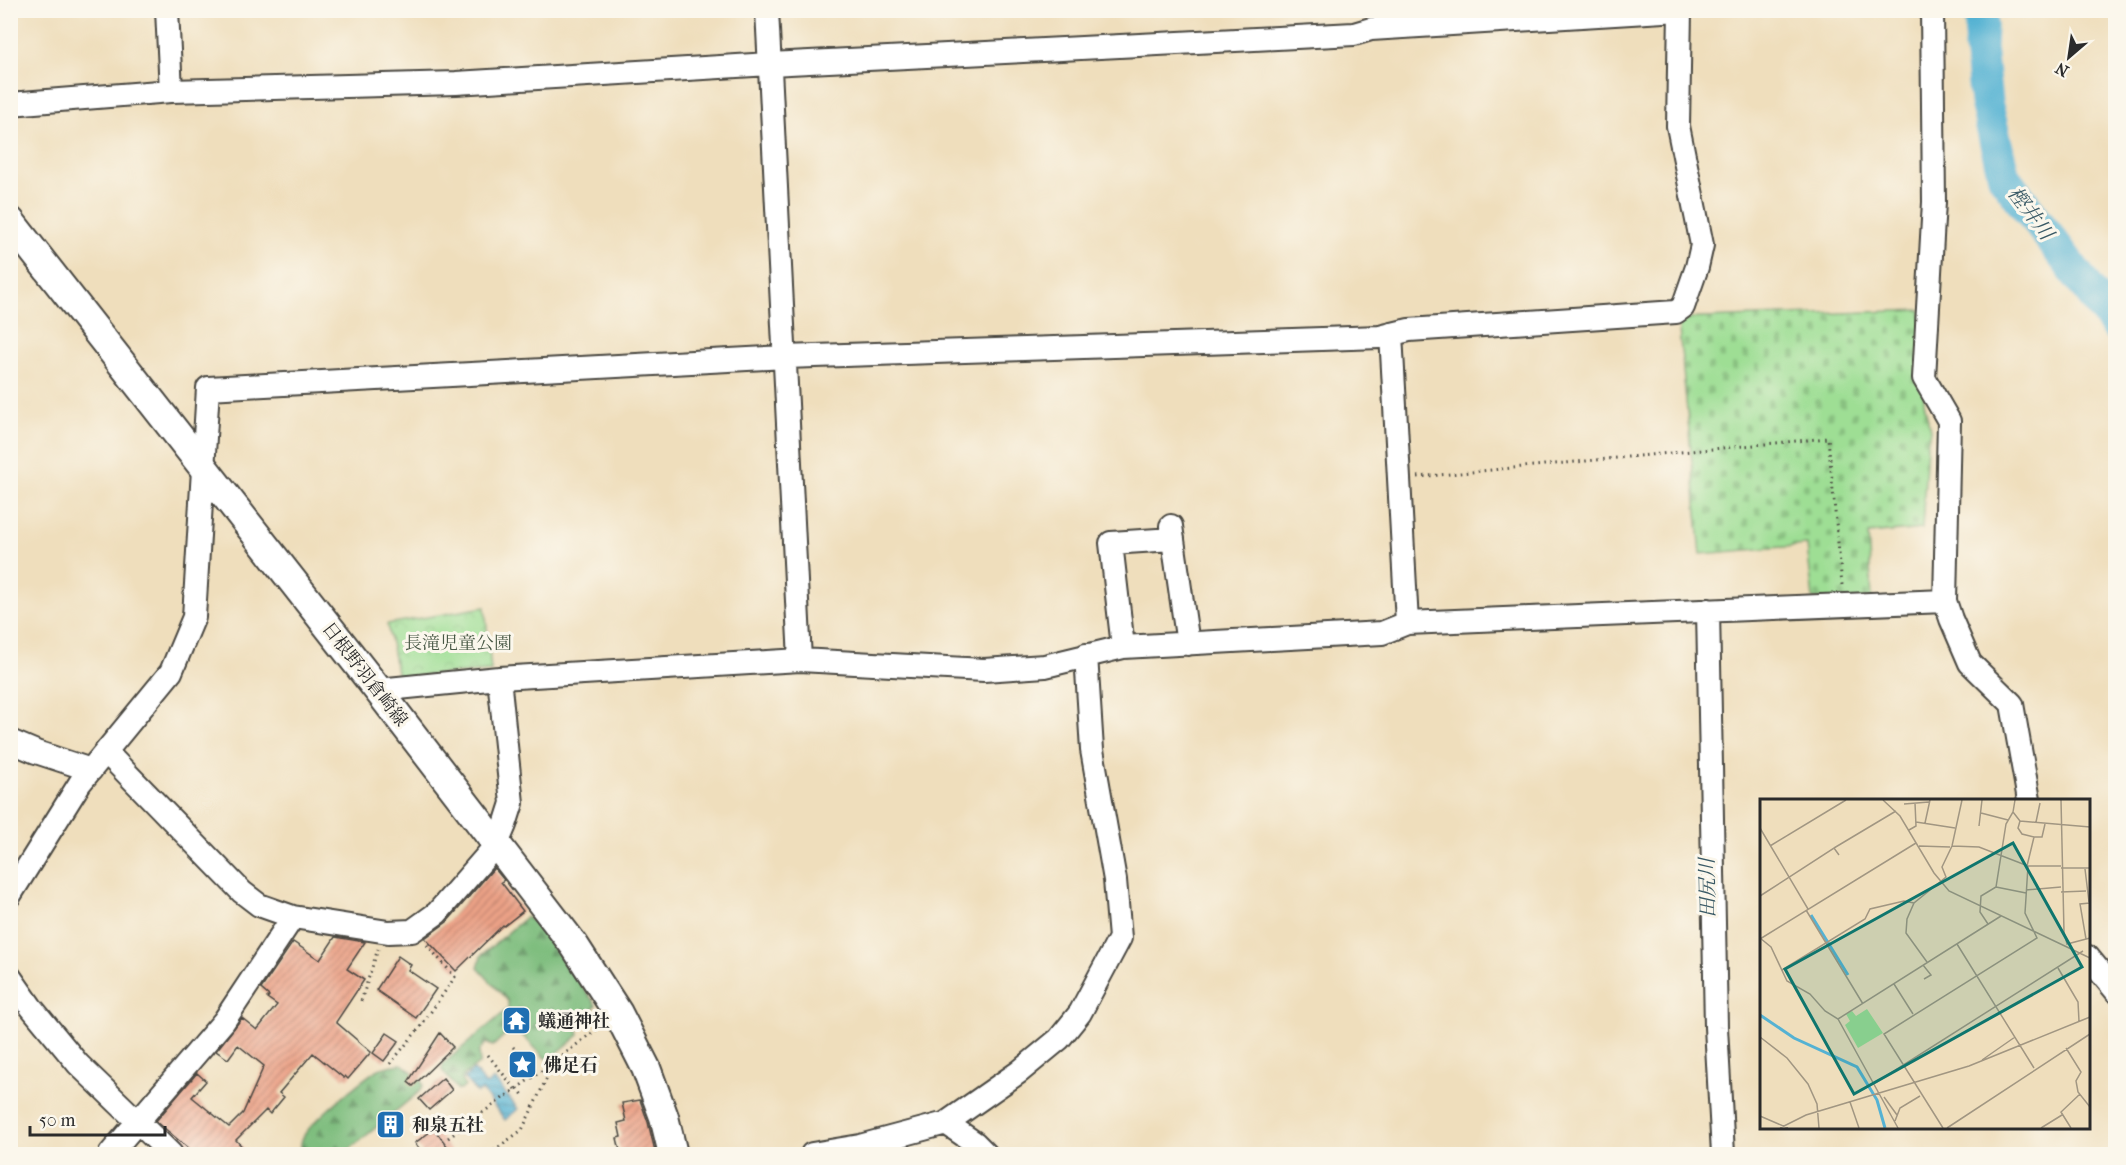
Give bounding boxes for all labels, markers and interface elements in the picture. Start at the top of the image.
north arrow [2039,27,2099,87]
text: N [2051,58,2072,81]
water label: 樫井川 [2003,182,2059,246]
street label: 日根野羽倉崎線 [318,618,412,730]
park label: 長滝児童公園 [404,633,512,654]
inset map [1760,799,2090,1129]
water label: 田尻川 [1695,856,1720,918]
temple icon: 蟻通神社 [501,1005,533,1037]
place label: 蟻通神社 [538,1011,610,1032]
place icon: 佛足石 [507,1049,539,1081]
place label: 佛足石 [544,1055,598,1076]
scale bar [30,1099,165,1137]
building icon: 和泉五社 [375,1109,407,1141]
text: 50 m [39,1110,76,1131]
place label: 和泉五社 [412,1115,484,1136]

